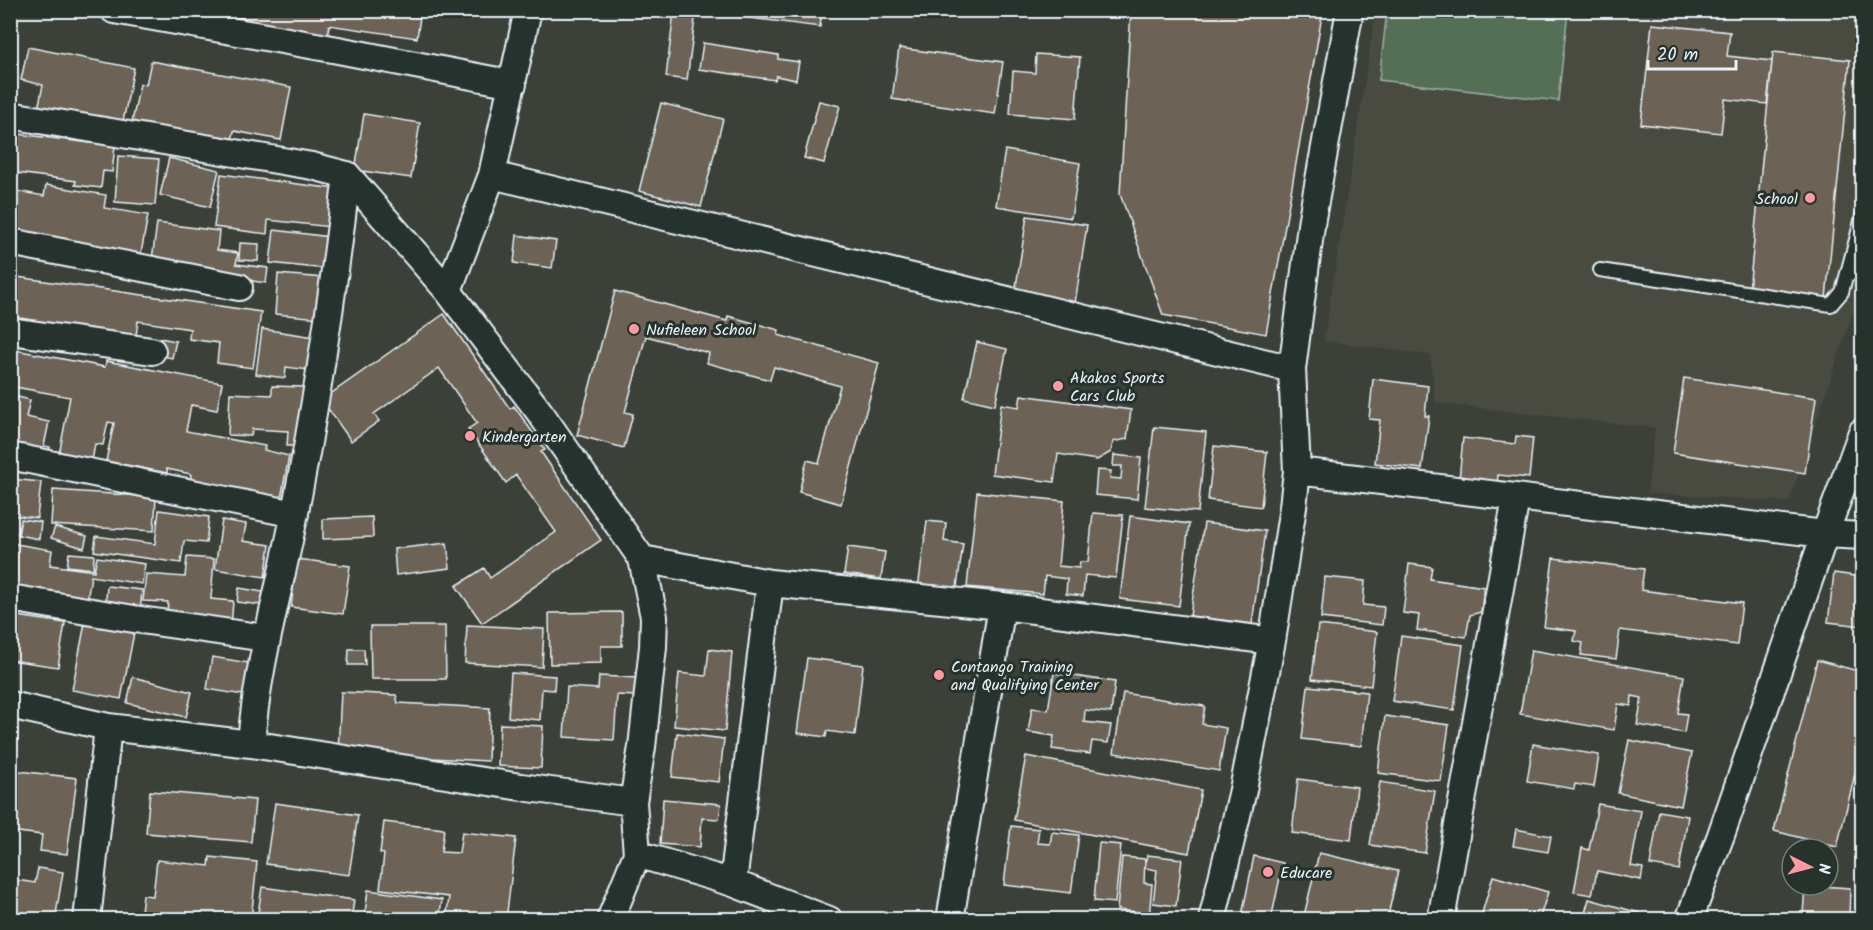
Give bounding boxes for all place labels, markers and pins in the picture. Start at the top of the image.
place label: School [1755,187,1798,212]
marker: School [1803,191,1817,205]
place label: Nufieleen School [646,318,756,343]
marker: Nufieleen School [627,322,641,336]
place label: Akakos Sports Cars Club [1070,366,1165,409]
marker: Akakos Sports Cars Club [1051,379,1065,393]
place label: Kindergarten [482,425,567,450]
marker: Kindergarten [463,429,477,443]
place label: Contango Training and Qualifying Center [951,655,1100,698]
marker: Contango Training and Qualifying Center [932,668,946,682]
place label: Educare [1280,861,1332,886]
marker: Educare [1261,865,1275,879]

